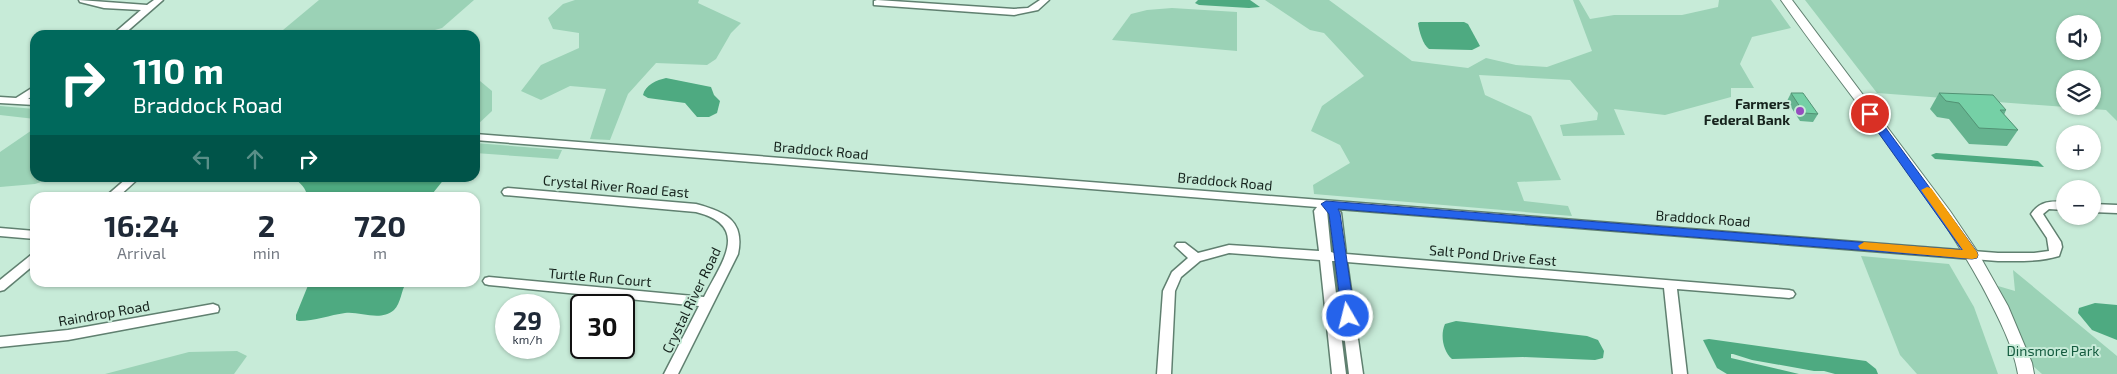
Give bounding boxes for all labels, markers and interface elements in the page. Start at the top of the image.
map controls [2056,15,2101,225]
button: sound [2056,15,2101,60]
text: 110 m [133,49,224,91]
icon: right [50,50,115,115]
button: layers [2056,70,2101,115]
text: Braddock Road [133,91,283,117]
pin [1849,93,1891,135]
place label: Farmers Federal Bank [1704,95,1790,128]
icon: arrive [1856,100,1884,128]
marker: Farmers Federal Bank [1794,105,1806,117]
button: + [2056,125,2101,170]
street label: Braddock Road [773,137,869,163]
icon: left [188,145,216,173]
icon: ahead [241,145,269,173]
icon: right [294,145,322,173]
street label: Braddock Road [1177,168,1273,194]
street label: Crystal River Road East [542,171,690,201]
button: − [2056,180,2101,225]
street label: Braddock Road [1655,206,1751,230]
text: 16:24 [104,207,179,243]
text: 2 [258,207,275,243]
text: 720 [354,207,406,243]
street label: Salt Pond Drive East [1429,241,1557,269]
text: Arrival [117,243,166,262]
text: min [253,243,280,262]
text: m [373,243,387,262]
street label: Crystal River Road [658,244,724,356]
street label: Turtle Run Court [548,264,652,290]
position arrow [1321,289,1373,341]
speed limit sign: 30 [570,294,635,359]
street label: Raindrop Road [57,297,151,329]
text: 29 [513,305,542,335]
text: km/h [513,332,542,346]
park label: Dinsmore Park [2007,342,2099,359]

